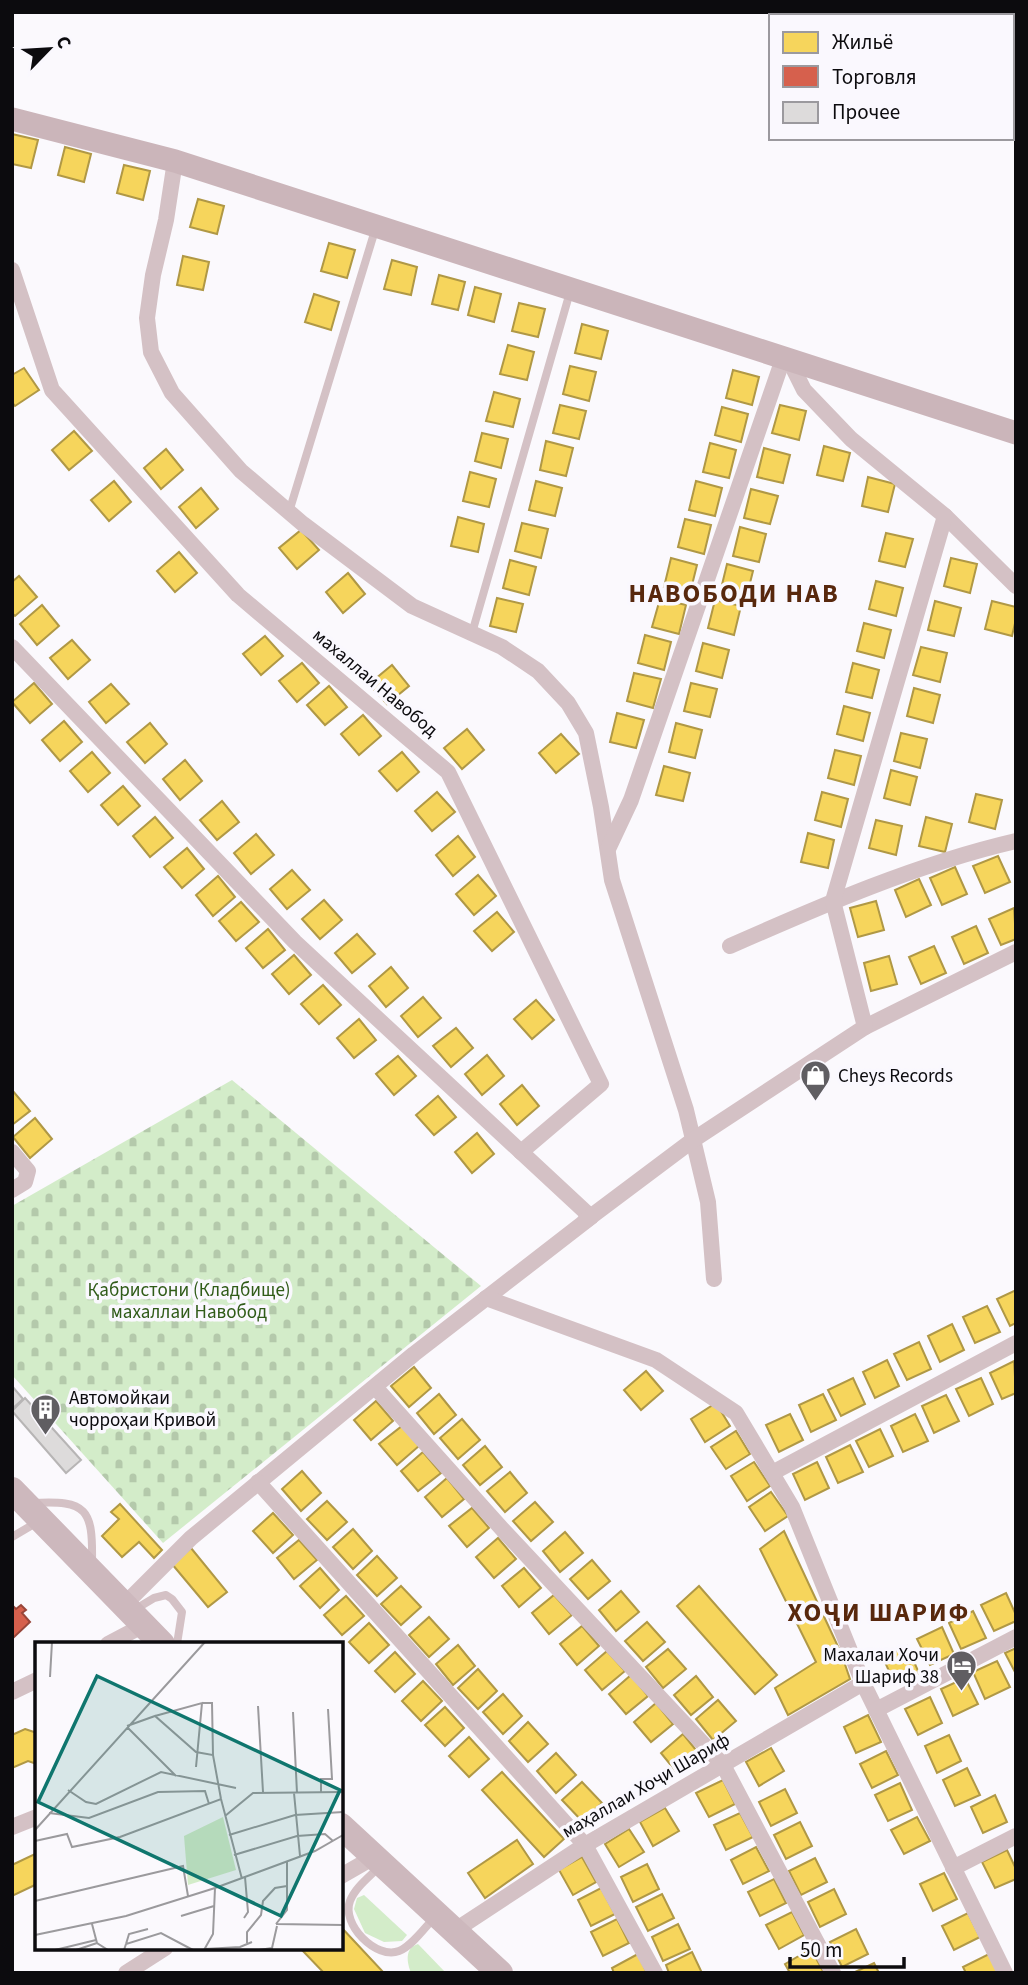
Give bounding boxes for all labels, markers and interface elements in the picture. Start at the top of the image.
north arrow [14,14,84,84]
legend [769,14,1014,140]
text: Жильё [832,27,893,57]
text: С [48,32,78,53]
text: Торговля [832,62,917,92]
text: Прочее [832,97,900,127]
district label: НАВОБОДИ НАВ [628,575,840,612]
street label: махаллаи Навобод [306,622,444,744]
shop icon: Cheys Records [798,1059,832,1103]
place label: Cheys Records [838,1063,953,1090]
park label: Қабристони (Кладбище) махаллаи Навобод [87,1277,291,1326]
place label: Автомойкаи чорроҳаи Кривой [69,1385,216,1434]
building icon: Автомойкаи чорроҳаи Кривой [29,1392,63,1436]
district label: ХОҶИ ШАРИФ [788,1594,970,1631]
inset map [35,1642,343,1950]
place label: Махалаи Хочи Шариф 38 [823,1642,939,1691]
hotel icon: Махалаи Хочи Шариф 38 [945,1649,979,1693]
street label: маҳаллаи Хоҷи Шариф [557,1727,735,1845]
scale bar [790,1926,904,1970]
text: 50 m [800,1935,842,1965]

